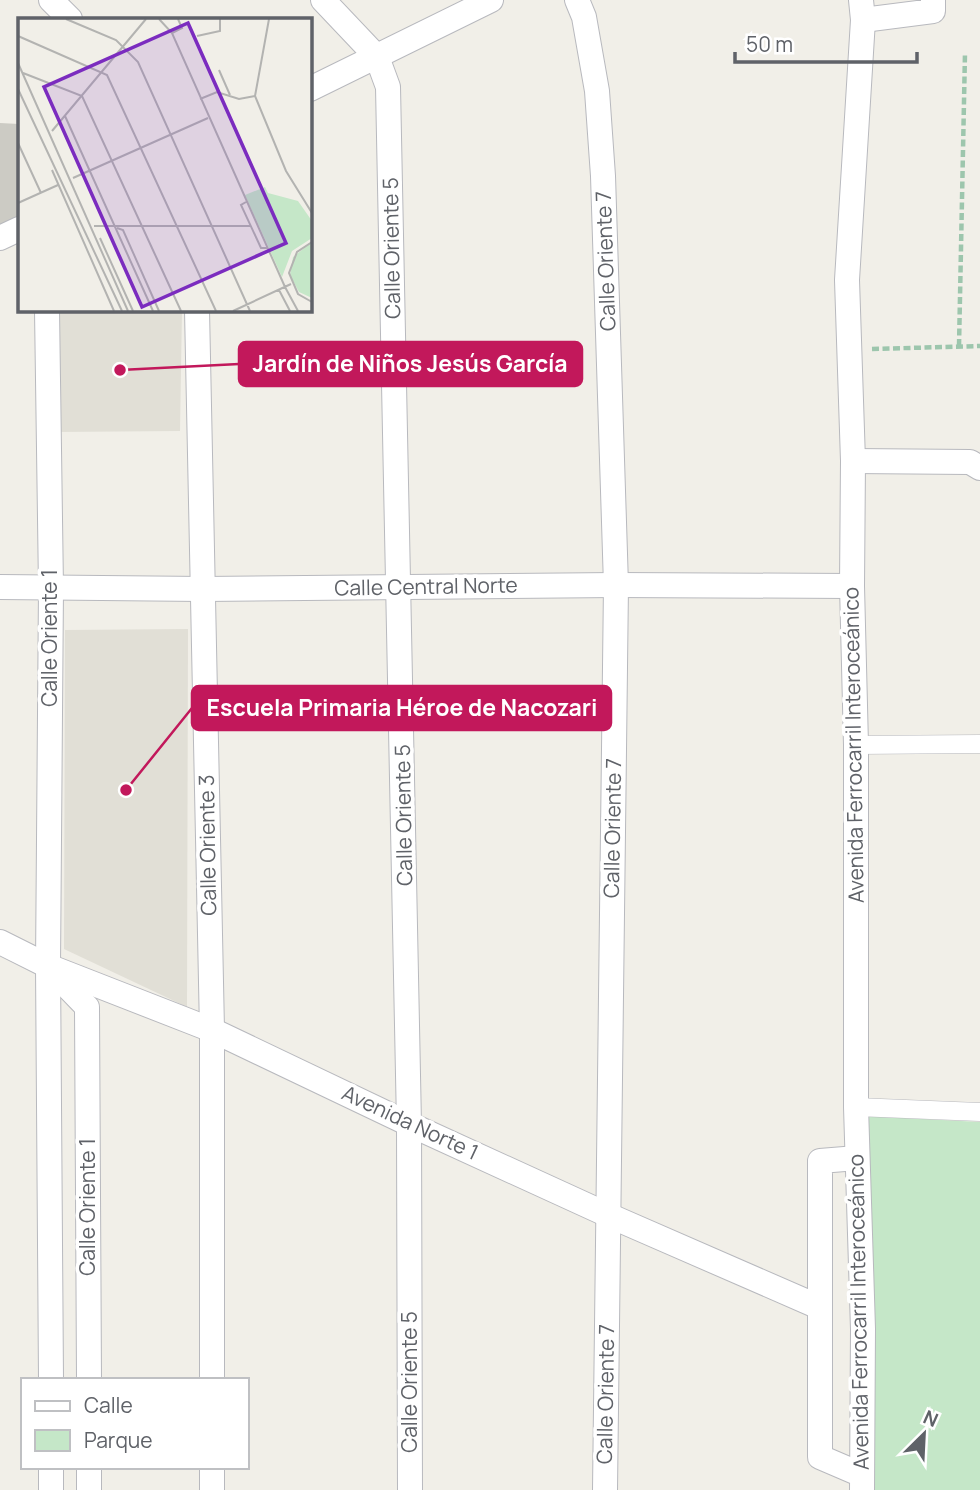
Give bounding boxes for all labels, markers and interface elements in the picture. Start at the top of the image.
inset map [18,18,312,312]
scale bar [735,21,917,65]
text: 50 m [746,30,793,58]
street label: Calle Oriente 5 [376,177,406,319]
street label: Calle Oriente 7 [589,191,621,332]
callout: Jardín de Niños Jesús García [239,342,582,386]
text: Jardín de Niños Jesús García [252,347,568,379]
street label: Calle Oriente 1 [35,569,63,707]
street label: Calle Central Norte [334,570,518,602]
street label: Avenida Ferrocarril Interoceánico [836,587,870,903]
callout: Escuela Primaria Héroe de Nacozari [192,686,611,730]
text: Escuela Primaria Héroe de Nacozari [207,691,597,723]
street label: Calle Oriente 5 [388,744,418,886]
street label: Calle Oriente 7 [597,758,627,898]
street label: Calle Oriente 3 [192,774,222,916]
street label: Avenida Norte 1 [338,1078,483,1166]
street label: Calle Oriente 1 [73,1138,101,1276]
street label: Avenida Ferrocarril Interoceánico [841,1154,875,1470]
street label: Calle Oriente 5 [395,1311,423,1453]
street label: Calle Oriente 7 [590,1324,620,1464]
legend [21,1378,248,1469]
text: Calle [84,1391,133,1419]
north arrow [889,1399,959,1469]
text: N [919,1404,942,1433]
text: Parque [84,1426,153,1454]

